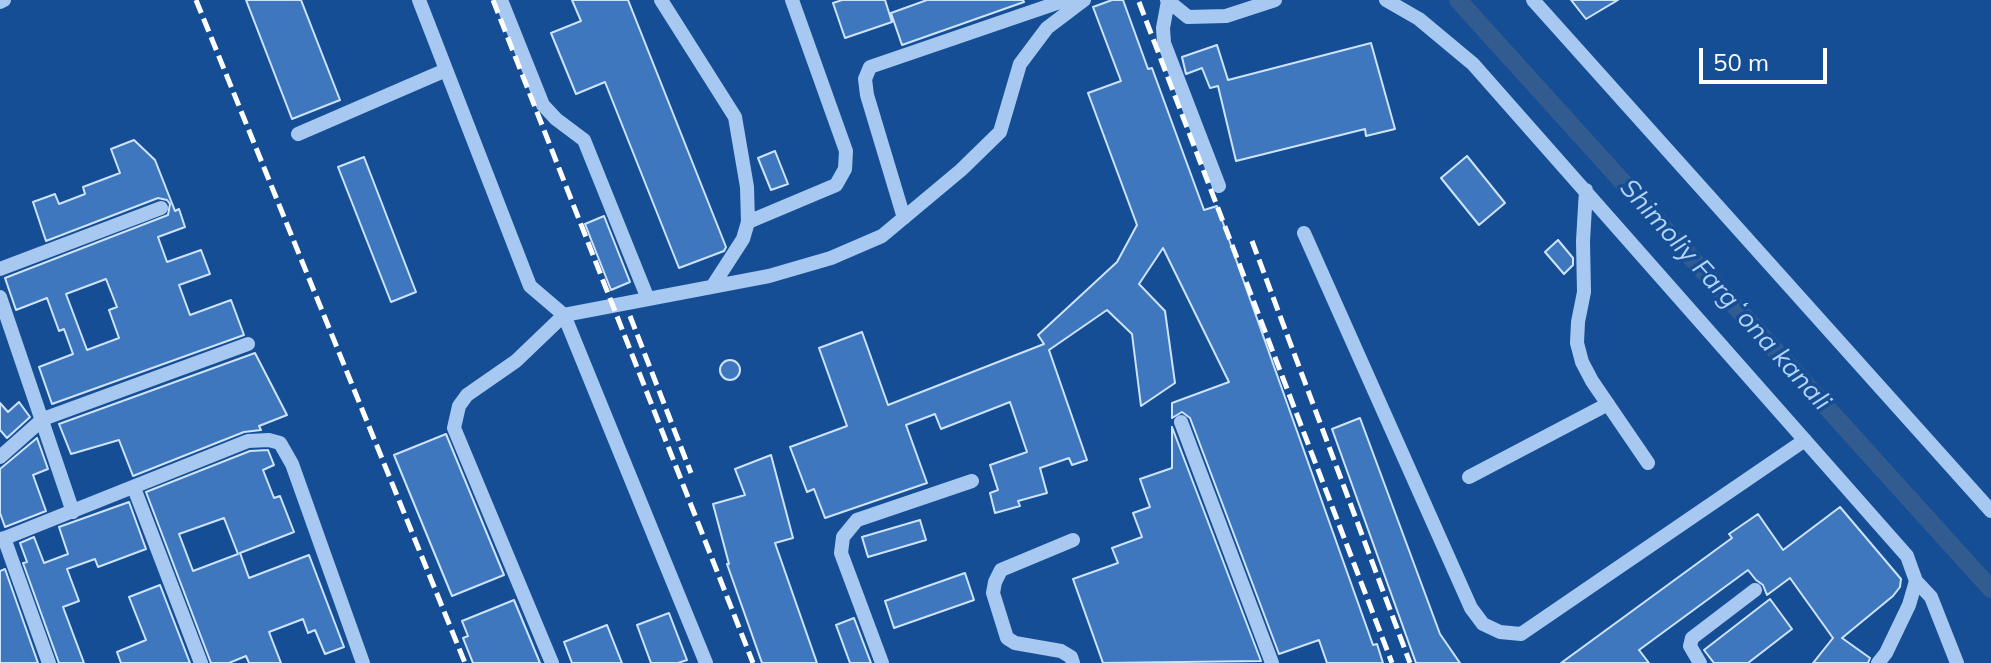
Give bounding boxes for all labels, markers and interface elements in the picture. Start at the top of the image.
scale bar [1703,32,1831,82]
text: 50 m [1713,47,1769,77]
water label: Shimoliy Fargʻona kanali [1613,173,1837,417]

